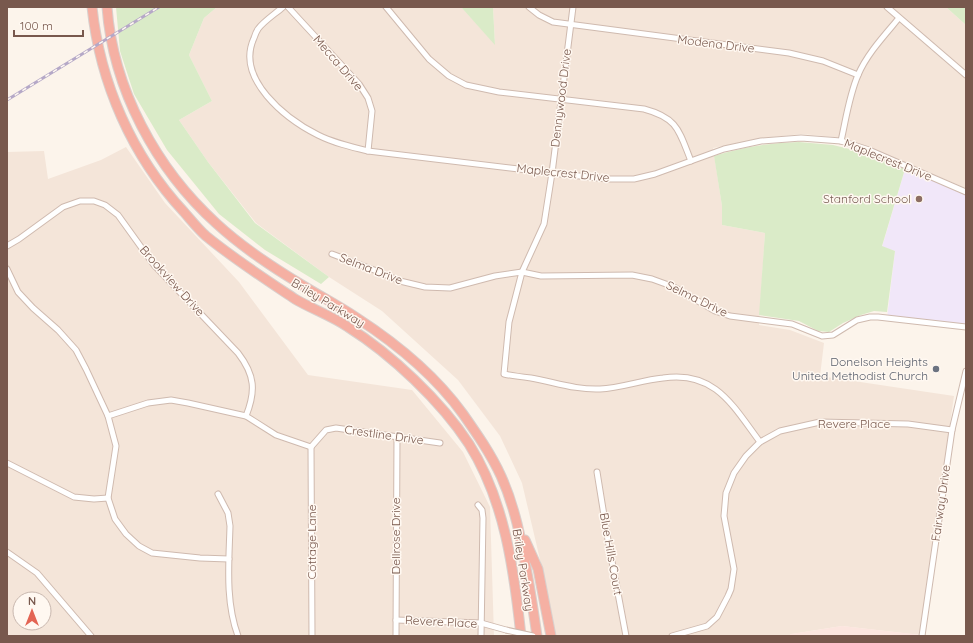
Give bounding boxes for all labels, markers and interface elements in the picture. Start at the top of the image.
scale bar [14,12,83,38]
text: 100 m [20,18,53,33]
street label: Modena Drive [677,31,756,56]
street label: Mecca Drive [310,32,367,94]
street label: Dennywood Drive [547,48,574,148]
street label: Maplecrest Drive [842,135,934,184]
street label: Maplecrest Drive [516,160,610,185]
place label: Stanford School [823,191,911,206]
marker: Stanford School [914,194,924,204]
street label: Brookview Drive [137,242,208,319]
street label: Selma Drive [337,250,405,288]
street label: Briley Parkway [289,275,368,330]
street label: Selma Drive [664,277,731,320]
place label: Donelson Heights United Methodist Church [792,354,928,383]
marker: Donelson Heights United Methodist Church [931,364,941,374]
street label: Revere Place [818,416,890,431]
street label: Crestline Drive [343,422,425,448]
street label: Fairway Drive [928,464,953,542]
street label: Dellrose Drive [388,497,403,575]
street label: Cottage Lane [304,504,319,580]
street label: Blue Hills Court [597,511,626,596]
street label: Briley Parkway [510,528,537,612]
north arrow [12,591,52,631]
text: N [28,594,36,608]
street label: Revere Place [404,612,478,631]

